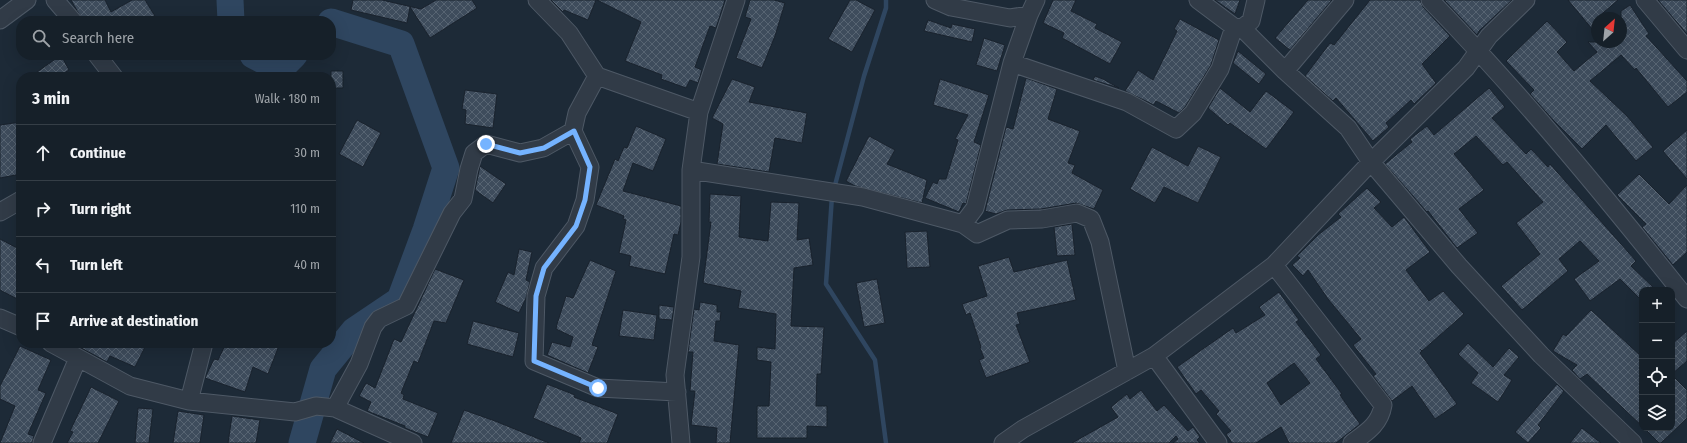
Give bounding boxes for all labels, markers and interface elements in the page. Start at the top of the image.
north arrow [1591,12,1627,48]
search box [16,16,336,60]
icon: search [30,27,52,49]
text: Search here [62,29,134,47]
text: 3 min [32,88,70,109]
text: Walk · 180 m [255,91,320,106]
route end [477,135,495,153]
icon: ahead [32,142,54,164]
text: Continue [70,144,126,162]
text: 30 m [294,145,320,160]
icon: right [32,198,54,220]
text: Turn right [70,200,131,218]
text: 110 m [290,201,320,216]
icon: left [32,254,54,276]
text: Turn left [70,256,123,274]
text: 40 m [294,257,320,272]
map controls [1639,287,1675,431]
button: + [1639,287,1675,323]
icon: arrive [32,310,54,332]
text: Arrive at destination [70,312,198,330]
button: − [1639,323,1675,359]
button: locate [1639,359,1675,395]
route start [589,379,607,397]
button: layers [1639,395,1675,431]

